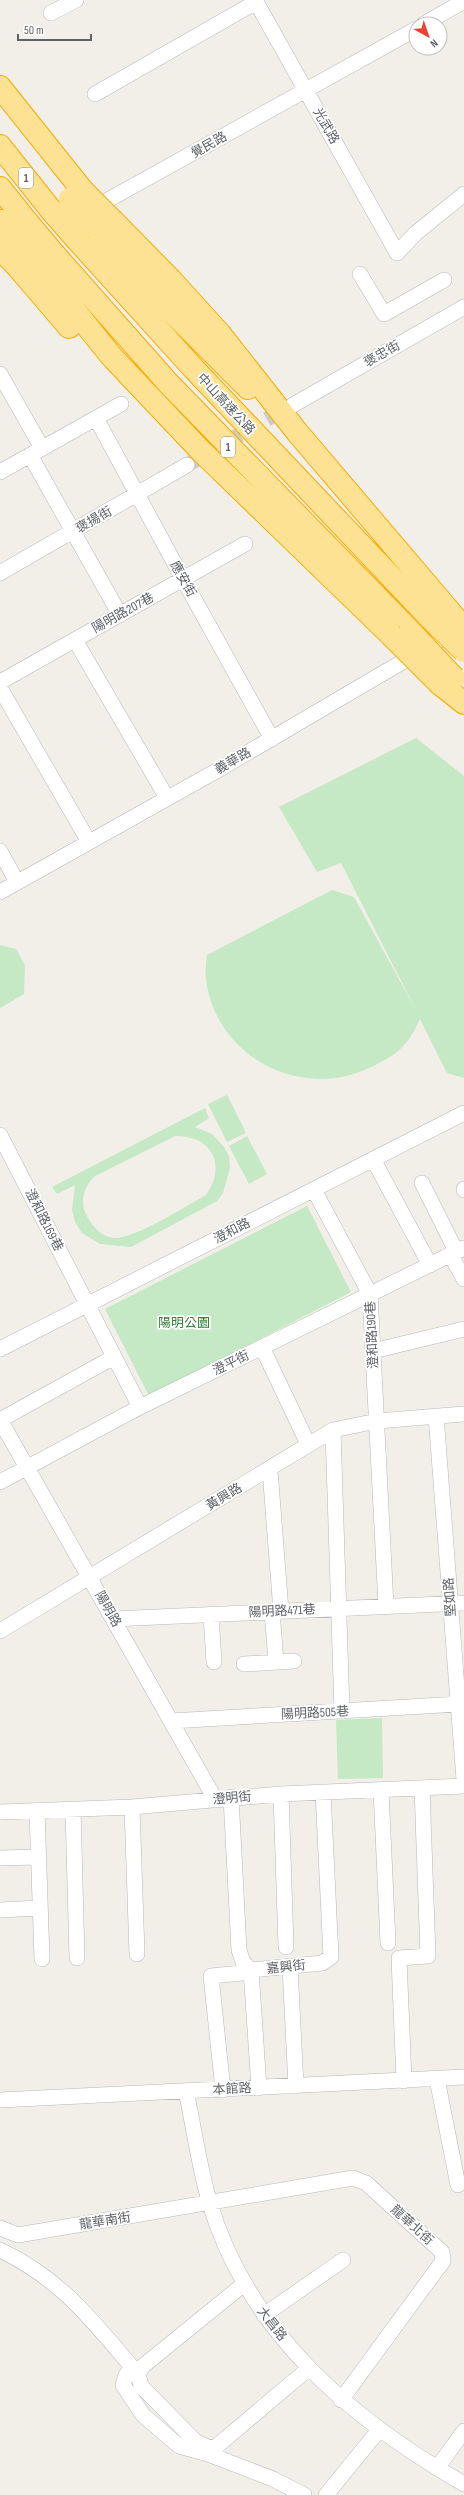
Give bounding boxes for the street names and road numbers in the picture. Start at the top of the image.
street label: 光武路 [310,105,342,147]
street label: 覺民路 [188,129,230,161]
road number: 1 [19,168,33,188]
street label: 褒忠街 [361,337,403,371]
street label: 中山高速公路 [194,370,258,438]
road number: 1 [221,437,235,457]
street label: 褒揚街 [73,503,115,537]
street label: 應安街 [167,558,199,600]
street label: 陽明路207巷 [89,589,157,637]
street label: 義華路 [212,744,254,778]
street label: 澄和路169巷 [21,1186,67,1254]
street label: 澄和路 [211,1215,253,1247]
street label: 澄和路190巷 [362,1301,382,1369]
street label: 澄平街 [210,1347,252,1379]
street label: 黃興路 [203,1480,245,1514]
street label: 堅如路 [441,1577,459,1617]
street label: 陽明路 [92,1588,124,1630]
street label: 陽明路471巷 [248,1601,316,1621]
street label: 陽明路505巷 [281,1703,349,1723]
street label: 澄明街 [212,1788,252,1808]
street label: 嘉興街 [266,1957,306,1977]
street label: 本館路 [212,2080,252,2098]
street label: 龍華北街 [387,2202,437,2248]
street label: 龍華南街 [78,2209,132,2233]
street label: 大昌路 [254,2304,290,2344]

